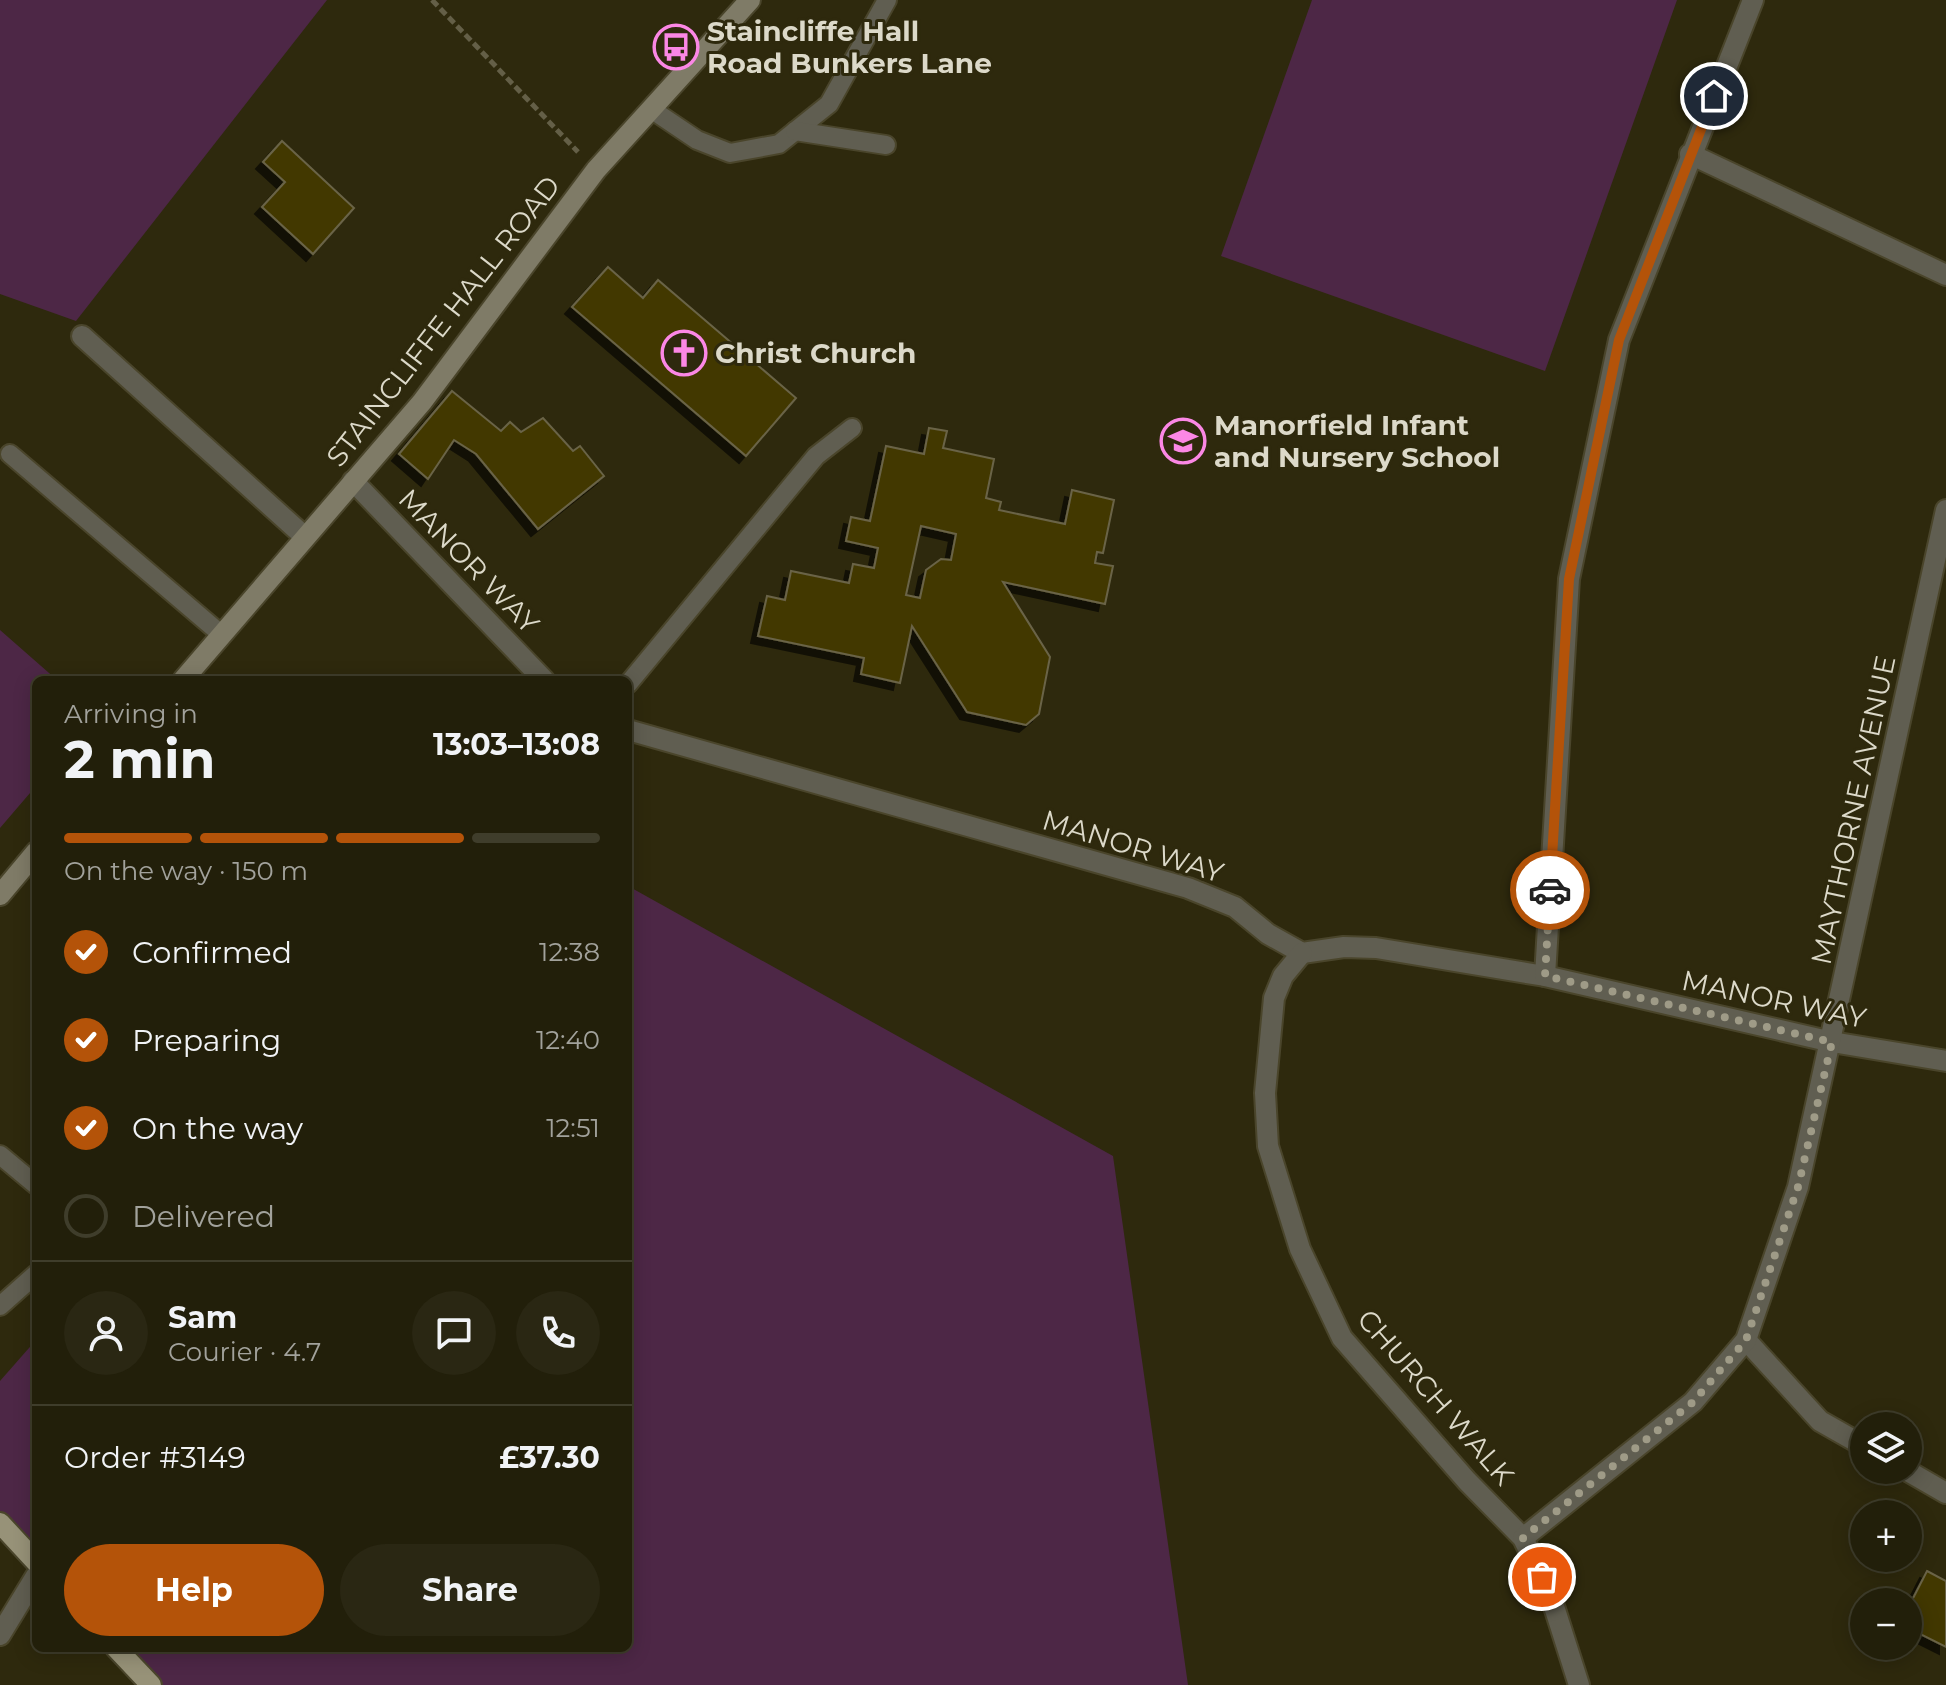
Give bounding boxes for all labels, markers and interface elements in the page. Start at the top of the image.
place label: Staincliffe Hall Road Bunkers Lane [707,14,992,80]
bus stop icon: Staincliffe Hall Road Bunkers Lane [652,23,700,71]
pin [1680,62,1748,130]
icon: home [1692,74,1736,118]
street label: STAINCLIFFE HALL ROAD [319,169,567,473]
church icon: Christ Church [660,329,708,377]
place label: Christ Church [715,336,916,370]
place label: Manorfield Infant and Nursery School [1214,408,1500,474]
school or university icon: Manorfield Infant and Nursery School [1159,417,1207,465]
street label: MANOR WAY [392,482,546,640]
street label: MAYTHORNE AVENUE [1804,652,1902,968]
text: Arriving in [64,698,198,730]
text: 13:03–13:08 [433,726,600,763]
text: 2 min [64,728,216,791]
street label: MANOR WAY [1038,802,1228,890]
courier [1510,850,1590,930]
text: On the way · 150 m [64,855,308,887]
icon: car [1528,868,1572,912]
icon: check [64,930,108,974]
text: Confirmed [132,934,292,971]
text: 12:38 [539,936,600,968]
street label: MANOR WAY [1679,963,1869,1035]
icon: check [64,1018,108,1062]
text: Preparing [132,1022,281,1059]
text: 12:40 [536,1024,600,1056]
icon: check [64,1106,108,1150]
text: On the way [132,1110,303,1147]
text: 12:51 [546,1112,600,1144]
text: Delivered [132,1198,275,1235]
button: person [64,1291,148,1375]
button: chat [412,1291,496,1375]
button: phone [516,1291,600,1375]
text: Sam [168,1299,237,1336]
street label: CHURCH WALK [1350,1302,1522,1492]
text: Courier · 4.7 [168,1336,321,1368]
map controls [1850,1412,1922,1660]
button: layers [1850,1412,1922,1484]
text: Order #3149 [64,1439,246,1476]
text: £37.30 [499,1439,600,1476]
button: + [1850,1500,1922,1572]
pin [1508,1543,1576,1611]
button: Help [64,1544,324,1636]
button: Share [340,1544,600,1636]
icon: bag [1520,1555,1564,1599]
button: − [1850,1588,1922,1660]

